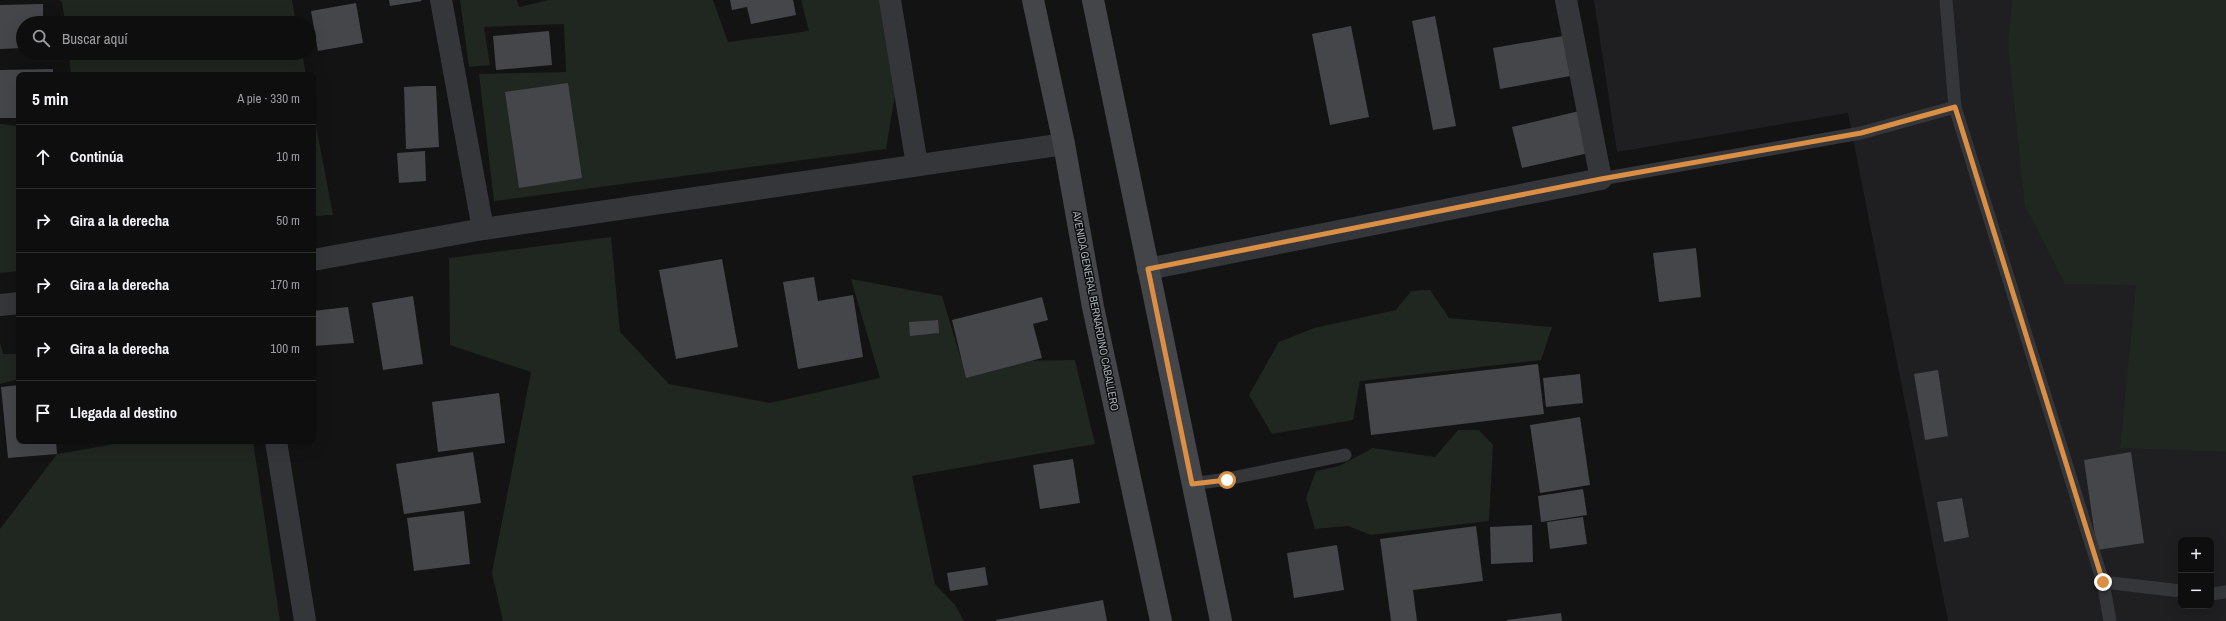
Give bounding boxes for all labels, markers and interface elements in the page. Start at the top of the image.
search box [16,16,316,60]
icon: search [30,27,52,49]
text: Buscar aquí [62,28,128,49]
text: 5 min [32,87,68,110]
text: A pie · 330 m [237,90,300,107]
icon: ahead [32,146,54,168]
text: Continúa [70,146,123,167]
text: 10 m [276,148,300,165]
street label: AVENIDA GENERAL BERNARDINO CABALLERO [1070,209,1122,412]
icon: right [32,210,54,232]
text: Gira a la derecha [70,210,169,231]
text: 50 m [276,212,300,229]
icon: right [32,274,54,296]
text: Gira a la derecha [70,274,169,295]
text: 170 m [270,276,300,293]
icon: right [32,338,54,360]
text: Gira a la derecha [70,338,169,359]
text: 100 m [270,340,300,357]
icon: arrive [32,402,54,424]
text: Llegada al destino [70,402,177,423]
route start [1218,471,1236,489]
map controls [2178,537,2214,609]
button: + [2178,537,2214,573]
route end [2094,573,2112,591]
button: − [2178,573,2214,609]

